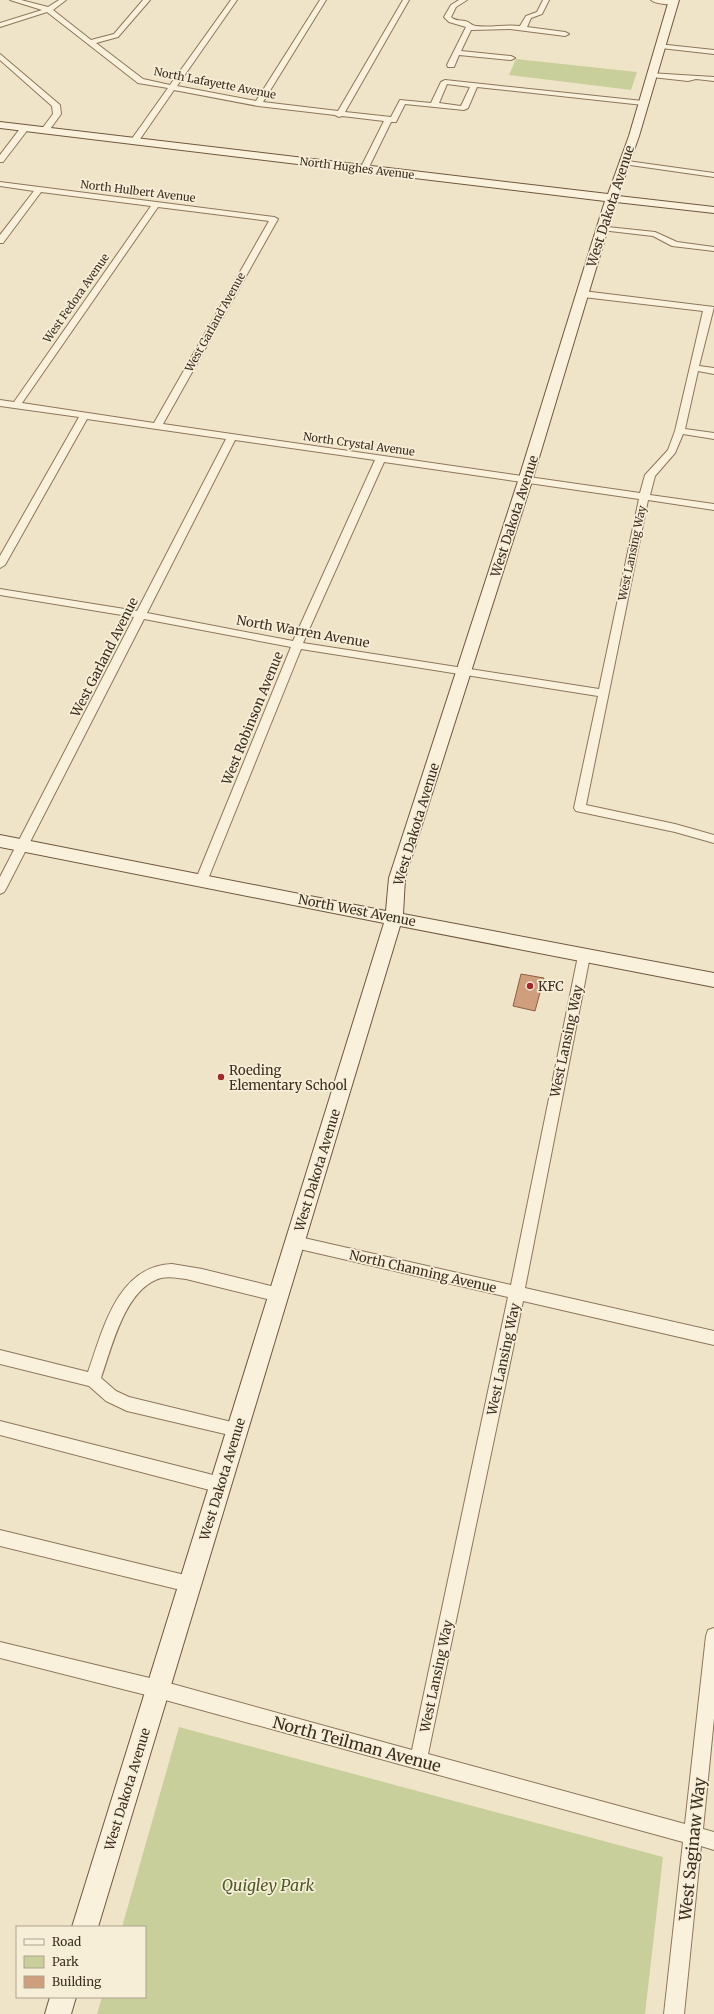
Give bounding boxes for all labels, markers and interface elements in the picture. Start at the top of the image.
street label: North Lafayette Avenue [153,64,278,102]
street label: West Dakota Avenue [582,143,638,270]
street label: North Hughes Avenue [299,154,415,182]
street label: North Hulbert Avenue [80,177,197,205]
street label: West Fedora Avenue [39,250,112,346]
street label: West Garland Avenue [181,270,248,375]
street label: North Crystal Avenue [302,429,416,459]
street label: West Dakota Avenue [486,453,542,580]
street label: West Lansing Way [615,504,649,603]
street label: West Garland Avenue [66,594,142,721]
street label: North Warren Avenue [235,611,371,652]
street label: West Robinson Avenue [218,649,287,788]
street label: West Dakota Avenue [390,761,443,888]
street label: North West Avenue [297,891,417,930]
place label: KFC [538,978,564,995]
marker: KFC [525,981,535,991]
street label: West Lansing Way [546,983,587,1100]
place label: Roeding Elementary School [229,1062,347,1094]
marker: Roeding Elementary School [216,1072,226,1082]
street label: West Dakota Avenue [291,1107,344,1234]
street label: North Channing Avenue [348,1246,498,1297]
street label: West Lansing Way [483,1301,524,1418]
street label: West Dakota Avenue [196,1416,249,1543]
street label: West Lansing Way [416,1618,457,1735]
street label: North Teilman Avenue [271,1712,443,1776]
street label: West Dakota Avenue [101,1726,154,1853]
street label: West Saginaw Way [674,1776,710,1923]
park label: Quigley Park [222,1875,314,1895]
legend [16,1926,146,1998]
text: Road [52,1934,81,1949]
text: Park [52,1954,79,1969]
text: Building [52,1974,102,1989]

